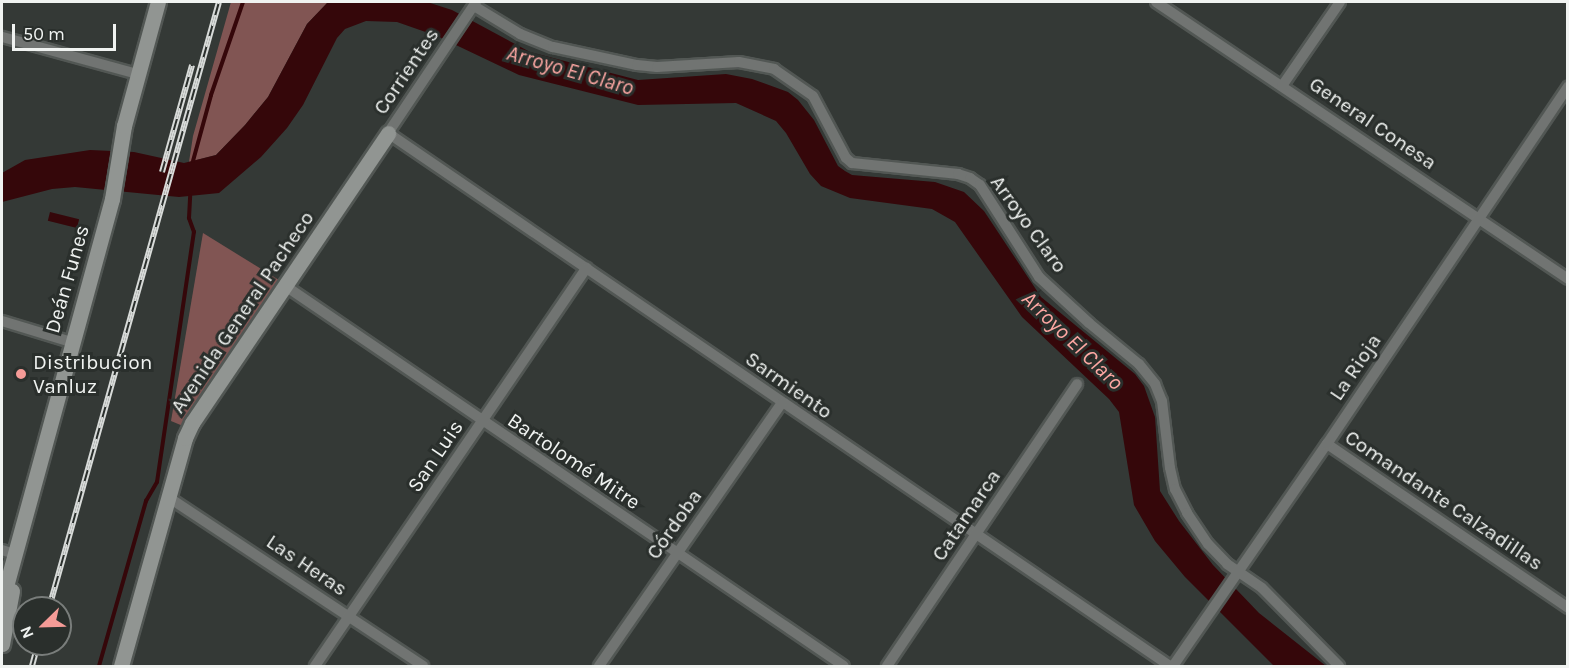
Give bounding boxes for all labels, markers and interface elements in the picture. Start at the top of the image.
scale bar [15,12,118,50]
text: 50 m [23,23,65,45]
street label: Corrientes [368,23,444,119]
water label: Arroyo El Claro [503,40,637,102]
street label: General Conesa [1305,71,1441,175]
street label: Arroyo Claro [985,170,1073,278]
street label: Avenida General Pacheco [165,206,319,418]
street label: Deán Funes [40,222,94,336]
water label: Arroyo El Claro [1016,286,1128,396]
street label: La Rioja [1324,329,1386,405]
street label: Sarmiento [741,346,837,424]
place label: Distribucion Vanluz [33,349,152,399]
marker: Distribucion Vanluz [14,367,28,381]
street label: Bartolomé Mitre [503,407,645,515]
street label: San Luis [402,415,468,497]
street label: Comandante Calzadillas [1340,424,1548,576]
street label: Catamarca [926,464,1006,566]
street label: Córdoba [641,484,707,564]
street label: Las Heras [262,529,352,601]
north arrow [12,596,72,656]
text: N [16,623,38,641]

